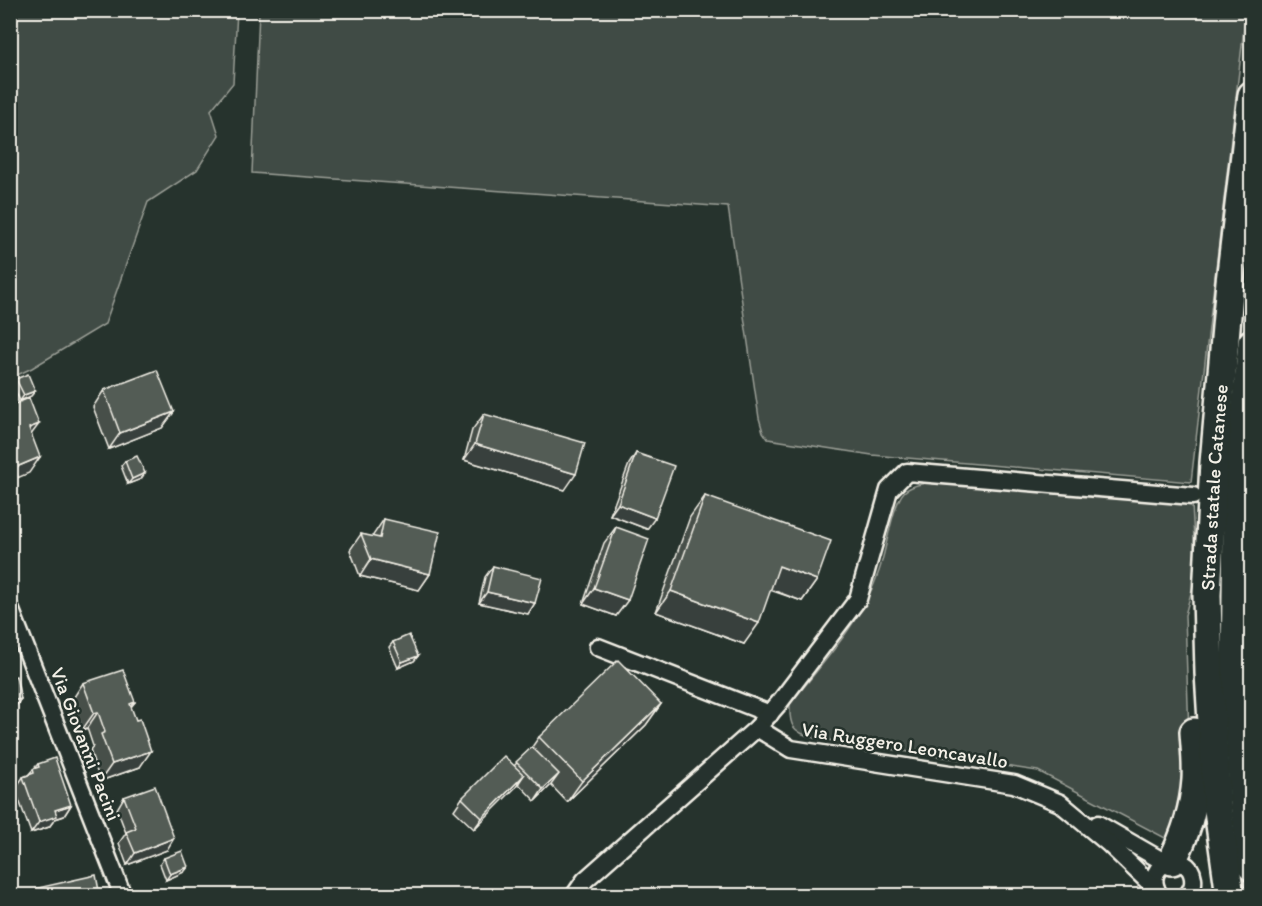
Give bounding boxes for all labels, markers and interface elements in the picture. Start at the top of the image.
street label: Strada statale Catanese [1195,383,1233,591]
street label: Via Giovanni Pacini [46,664,126,824]
street label: Via Ruggero Leoncavallo [800,717,1010,773]

